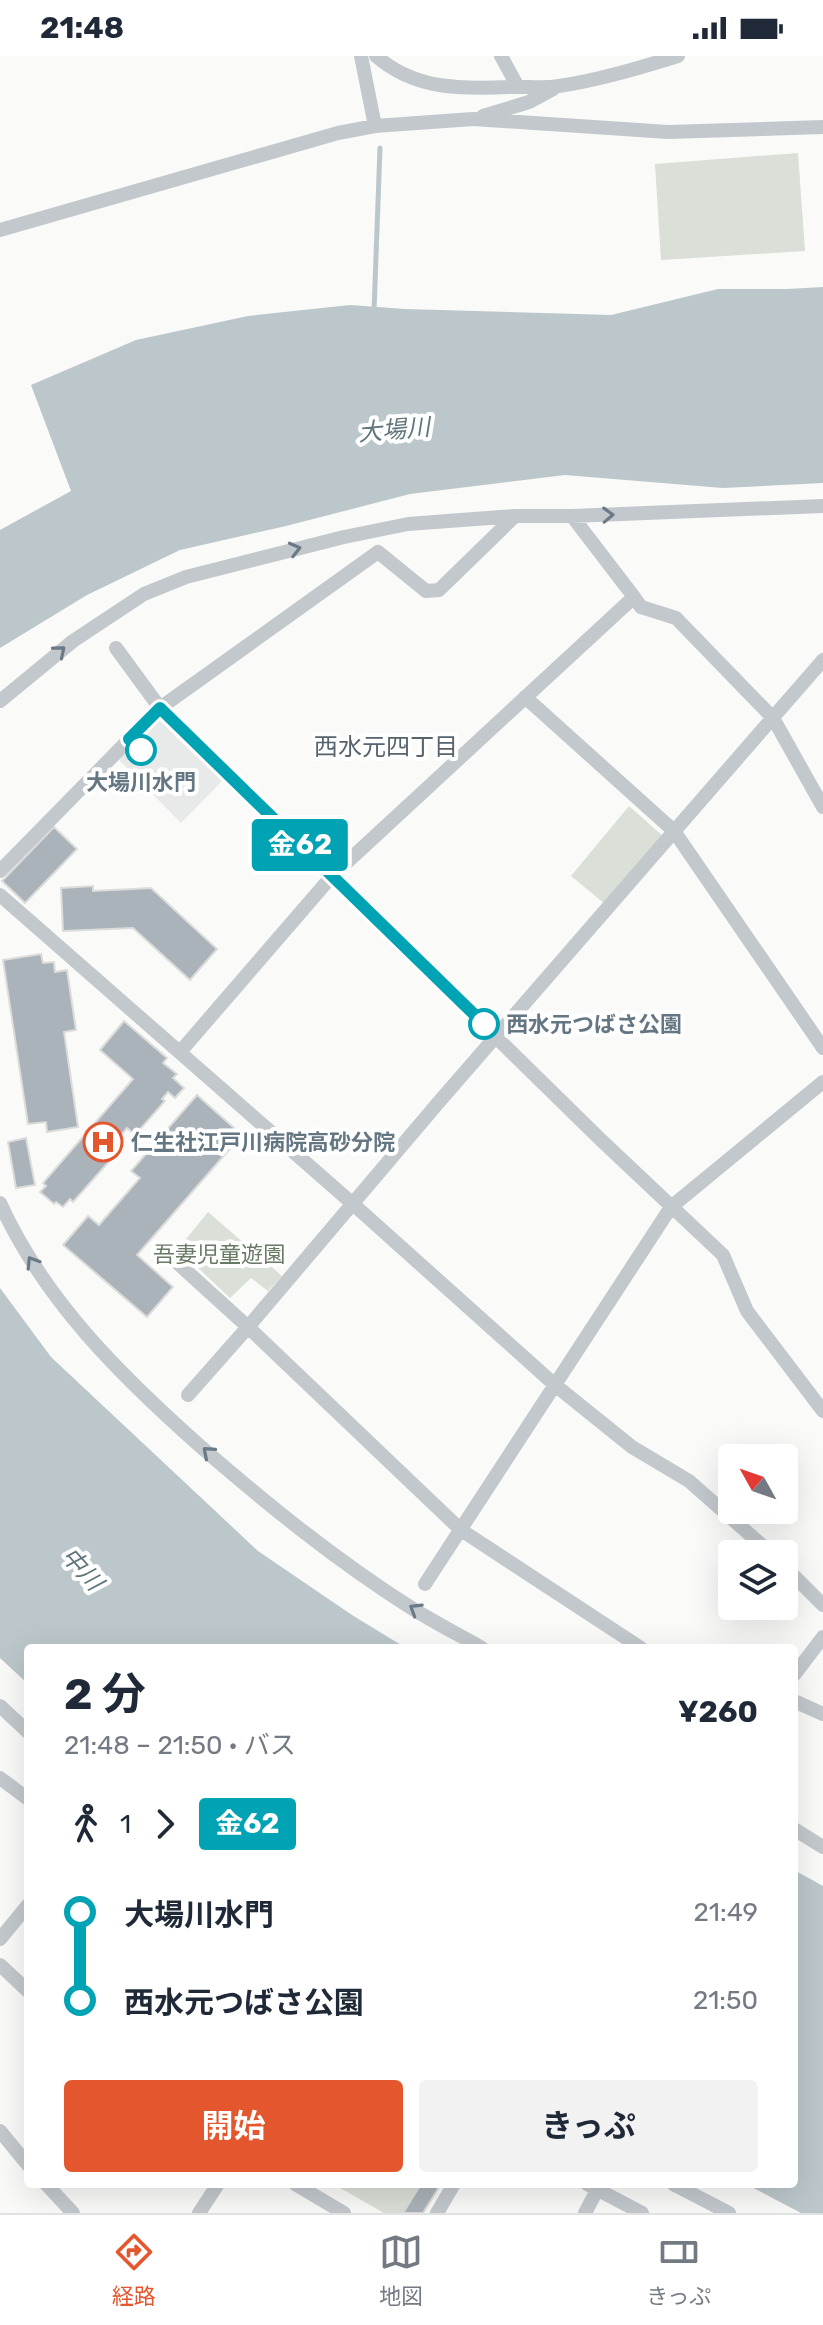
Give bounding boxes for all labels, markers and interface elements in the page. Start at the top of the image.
text: 21:48 [40,10,124,46]
water label: 大場川 [357,413,434,447]
one-way arrow [602,507,615,524]
one-way arrow [288,541,302,558]
one-way arrow [51,646,66,661]
district label: 西水元四丁目 [314,733,458,761]
marker: 大場川水門 [126,735,156,765]
place label: 大場川水門 [86,769,196,796]
line badge: 金62 [254,819,346,871]
text: 金62 [268,828,332,861]
marker: 西水元つばさ公園 [469,1009,499,1039]
place label: 西水元つばさ公園 [506,1011,682,1038]
hospital icon: 仁生社江戸川病院高砂分院 [82,1121,124,1163]
place label: 仁生社江戸川病院高砂分院 [131,1129,395,1156]
park label: 吾妻児童遊園 [153,1241,285,1268]
one-way arrow [26,1256,41,1271]
north arrow [718,1444,798,1524]
map controls [718,1444,798,1620]
one-way arrow [202,1447,217,1462]
button: layers [718,1540,798,1620]
water label: 中川 [56,1542,110,1598]
one-way arrow [409,1603,424,1619]
text: 2 分 [64,1668,146,1720]
text: ¥260 [678,1694,758,1730]
text: 21:48 – 21:50 · バス [64,1730,296,1761]
icon: walk [64,1802,108,1846]
icon: forward [143,1802,187,1846]
text: 金62 [215,1807,280,1840]
text: 1 [120,1809,131,1840]
text: 大場川水門 [124,1897,274,1933]
text: 21:49 [694,1897,758,1928]
text: 西水元つばさ公園 [124,1985,364,2021]
text: 21:50 [693,1985,758,2016]
button: 開始 [64,2080,403,2172]
button: きっぷ [419,2080,758,2172]
tab: 経路 [112,2230,156,2310]
tab: 地図 [379,2230,423,2310]
tab: きっぷ [646,2230,711,2310]

